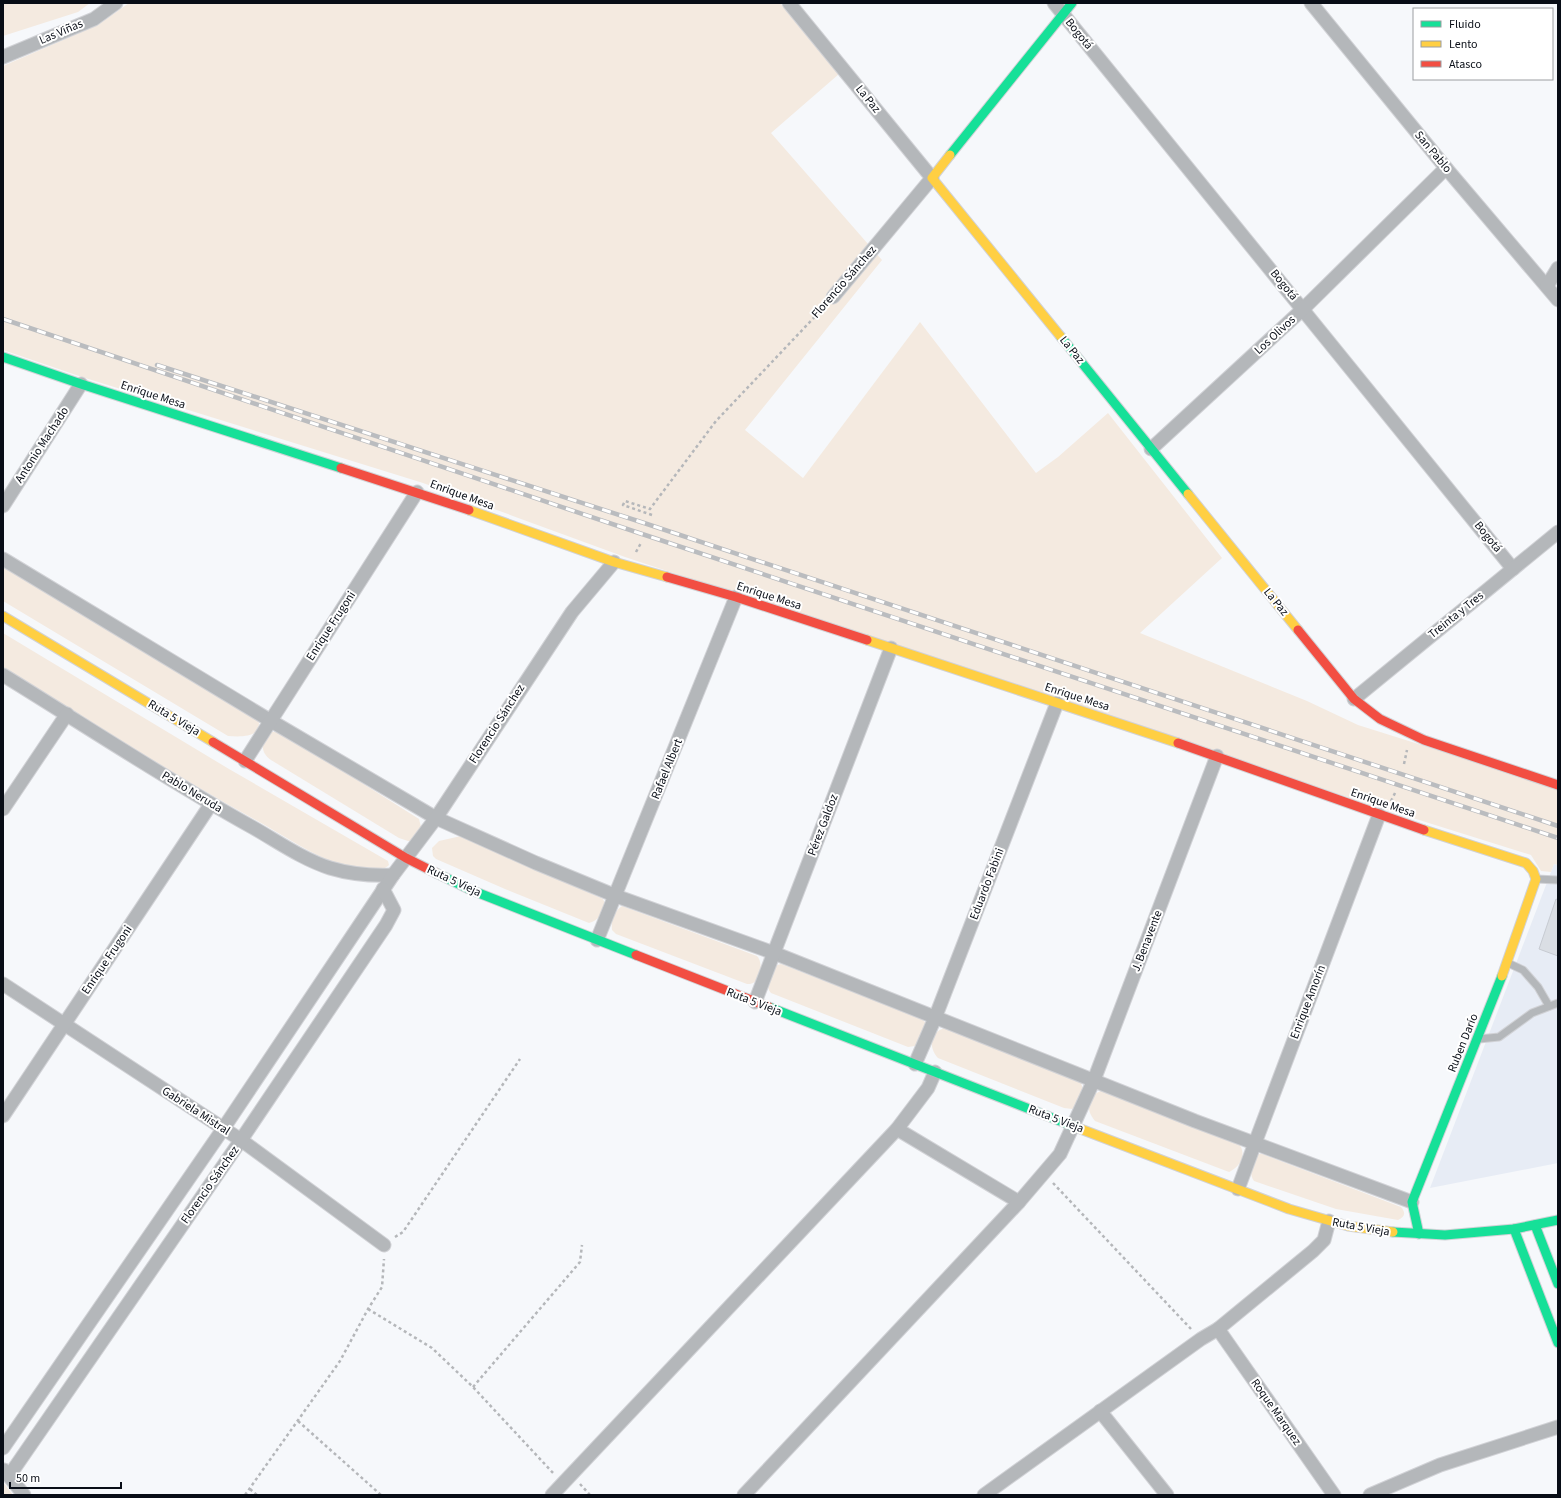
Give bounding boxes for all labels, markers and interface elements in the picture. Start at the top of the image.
legend [1413,8,1553,80]
street label: Las Viñas [36,15,86,49]
street label: Bogotá [1061,15,1097,53]
text: Fluido [1449,16,1481,33]
text: Lento [1449,36,1478,53]
text: Atasco [1449,56,1482,73]
street label: La Paz [851,81,885,117]
street label: San Pablo [1410,127,1456,177]
street label: Florencio Sánchez [808,242,880,322]
street label: Bogotá [1266,266,1302,304]
street label: Los Olivos [1251,312,1299,358]
street label: La Paz [1055,332,1089,368]
street label: Enrique Mesa [118,377,188,413]
street label: Antonio Machado [11,404,73,486]
street label: Enrique Mesa [427,476,497,514]
street label: Bogotá [1470,518,1506,556]
street label: Enrique Mesa [734,578,804,614]
street label: La Paz [1259,584,1293,620]
street label: Treinta y Tres [1425,587,1487,643]
street label: Enrique Frugoni [302,588,360,664]
street label: Enrique Mesa [1042,679,1112,715]
street label: Florencio Sánchez [465,681,529,767]
street label: Ruta 5 Vieja [145,696,203,740]
street label: Rafael Albert [647,736,687,802]
street label: Pablo Neruda [158,767,226,817]
street label: Enrique Mesa [1348,784,1418,822]
street label: Pérez Galdoz [803,792,843,858]
street label: Eduardo Fabini [965,846,1009,922]
street label: Ruta 5 Vieja [424,861,484,901]
street label: J. Benavente [1128,908,1166,974]
street label: Enrique Frugoni [78,922,136,998]
street label: Enrique Amorín [1286,962,1330,1042]
street label: Ruta 5 Vieja [724,984,784,1020]
street label: Ruben Darío [1444,1011,1482,1075]
street label: Gabriela Mistral [159,1083,233,1139]
street label: Ruta 5 Vieja [1026,1101,1086,1137]
street label: Florencio Sánchez [177,1143,243,1227]
street label: Ruta 5 Vieja [1331,1214,1391,1240]
street label: Roque Marquez [1247,1375,1305,1449]
scale bar [10,1464,121,1490]
text: 50 m [16,1470,40,1487]

